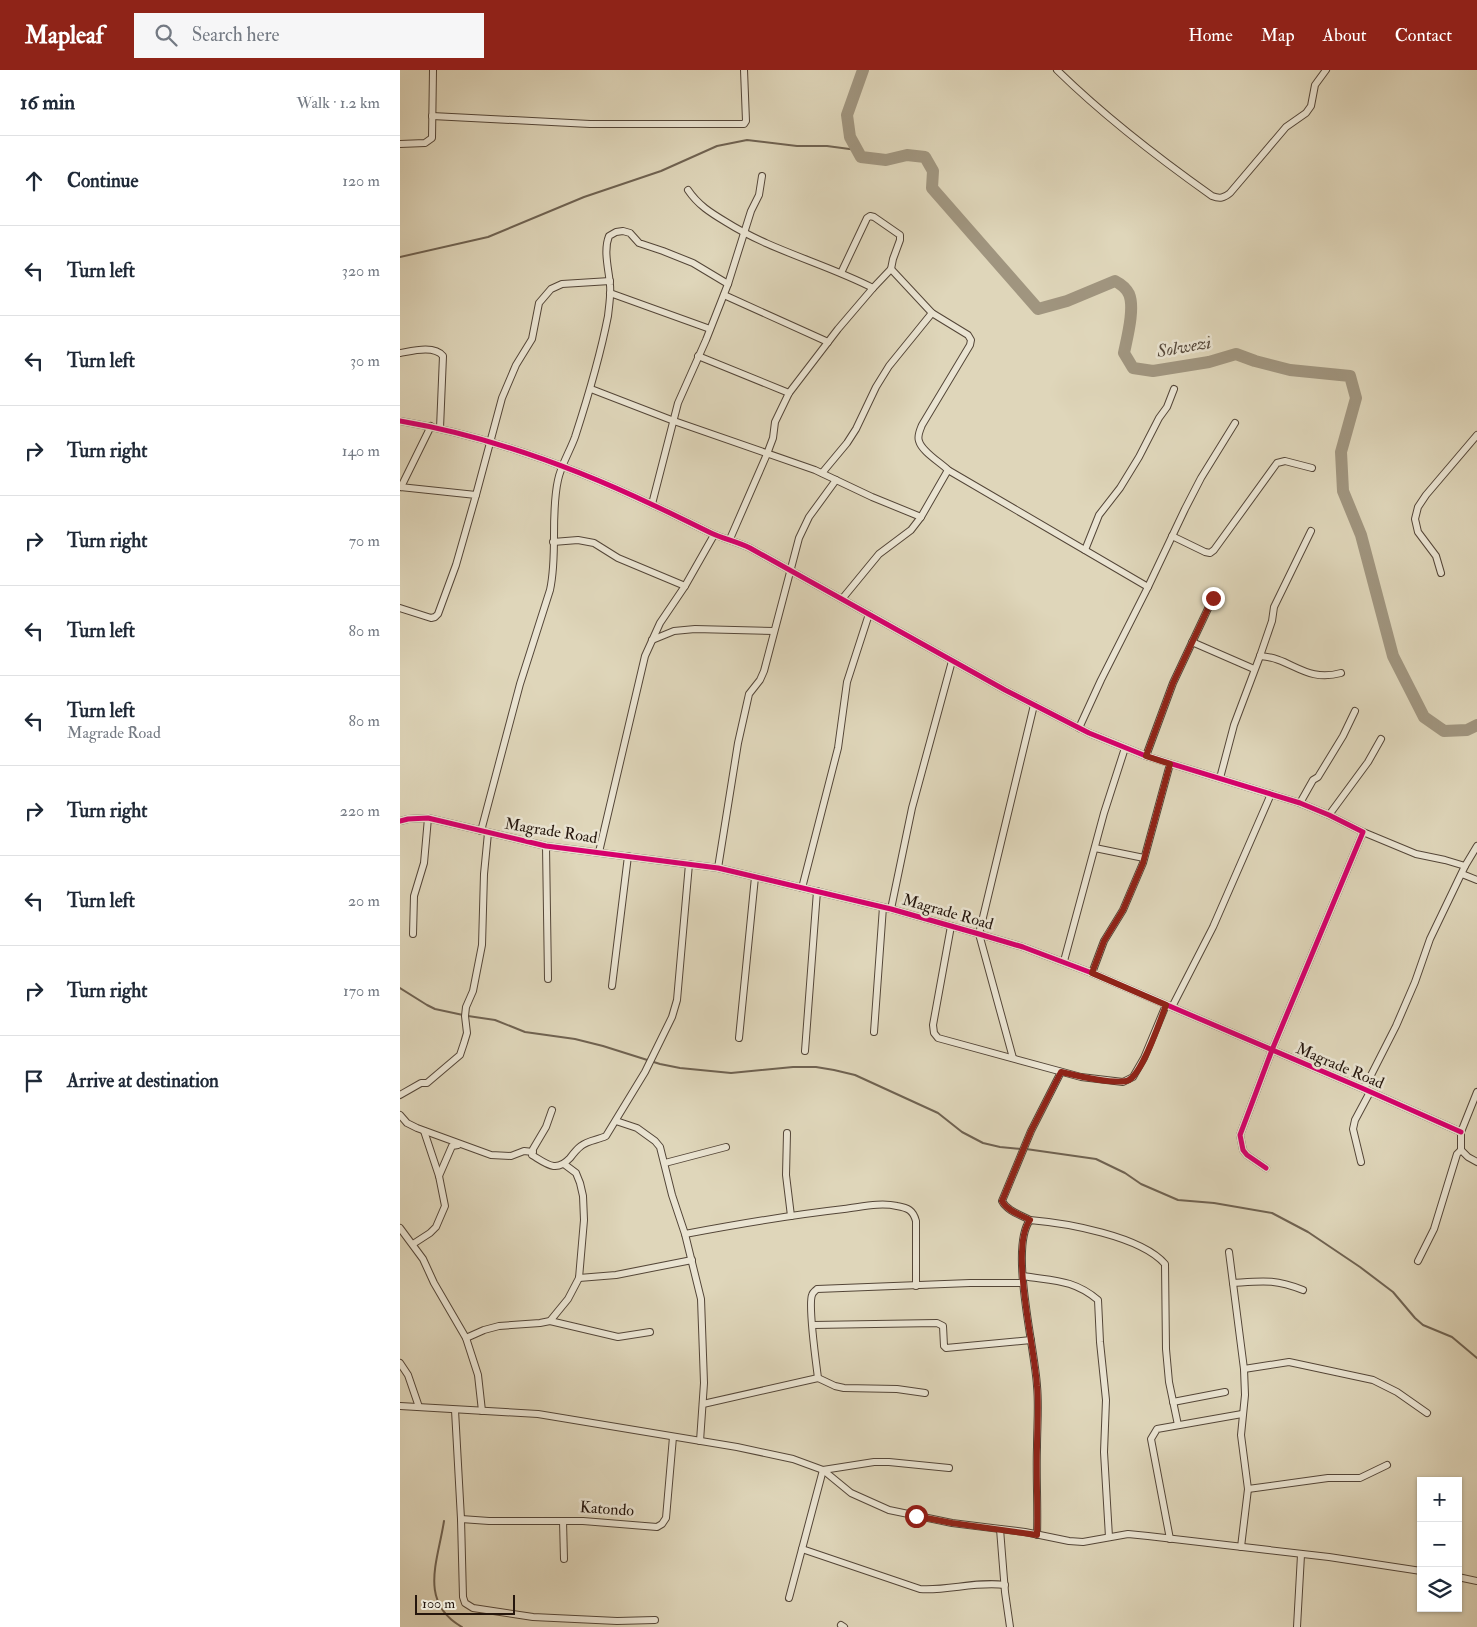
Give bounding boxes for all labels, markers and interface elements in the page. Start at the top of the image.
search box [134,13,484,58]
text: Mapleaf [25,20,104,51]
icon: search [152,21,180,49]
text: Search here [192,23,279,47]
text: Home [1188,24,1233,47]
text: Map [1261,24,1295,47]
text: About [1323,24,1367,47]
text: Contact [1395,24,1452,47]
text: 16 min [20,89,75,116]
text: Walk · 1.2 km [297,93,380,113]
icon: ahead [20,167,48,195]
text: Continue [67,169,138,193]
text: 120 m [342,171,380,191]
icon: left [20,257,48,285]
text: Turn left [67,259,135,283]
text: 320 m [342,261,380,281]
water label: Solwezi [1154,331,1213,363]
icon: left [20,347,48,375]
text: Turn left [67,349,135,373]
text: 30 m [350,351,380,371]
icon: right [20,437,48,465]
text: Turn right [67,439,147,463]
text: 140 m [342,441,380,461]
icon: right [20,527,48,555]
text: Turn right [67,529,147,553]
text: 70 m [349,531,380,551]
route end [1202,587,1225,610]
icon: left [20,617,48,645]
text: Turn left [67,619,135,643]
text: 80 m [349,621,380,641]
text: Turn left [67,699,135,723]
icon: left [20,707,48,735]
text: 80 m [349,711,380,731]
text: Magrade Road [67,723,161,743]
icon: right [20,797,48,825]
text: Turn right [67,799,147,823]
text: 220 m [340,801,380,821]
street label: Magrade Road [503,814,599,848]
icon: left [20,887,48,915]
text: Turn left [67,889,135,913]
street label: Magrade Road [900,889,996,935]
text: 20 m [348,891,380,911]
icon: right [20,977,48,1005]
text: Turn right [67,979,147,1003]
text: 170 m [343,981,380,1001]
street label: Magrade Road [1293,1038,1387,1094]
icon: arrive [20,1067,48,1095]
text: Arrive at destination [67,1069,219,1093]
map controls [1417,1477,1462,1612]
button: + [1417,1477,1462,1522]
street label: Katondo [579,1497,635,1521]
route start [905,1505,928,1528]
button: − [1417,1522,1462,1567]
button: layers [1417,1567,1462,1612]
scale bar [415,1592,515,1615]
text: 100 m [422,1595,455,1612]

